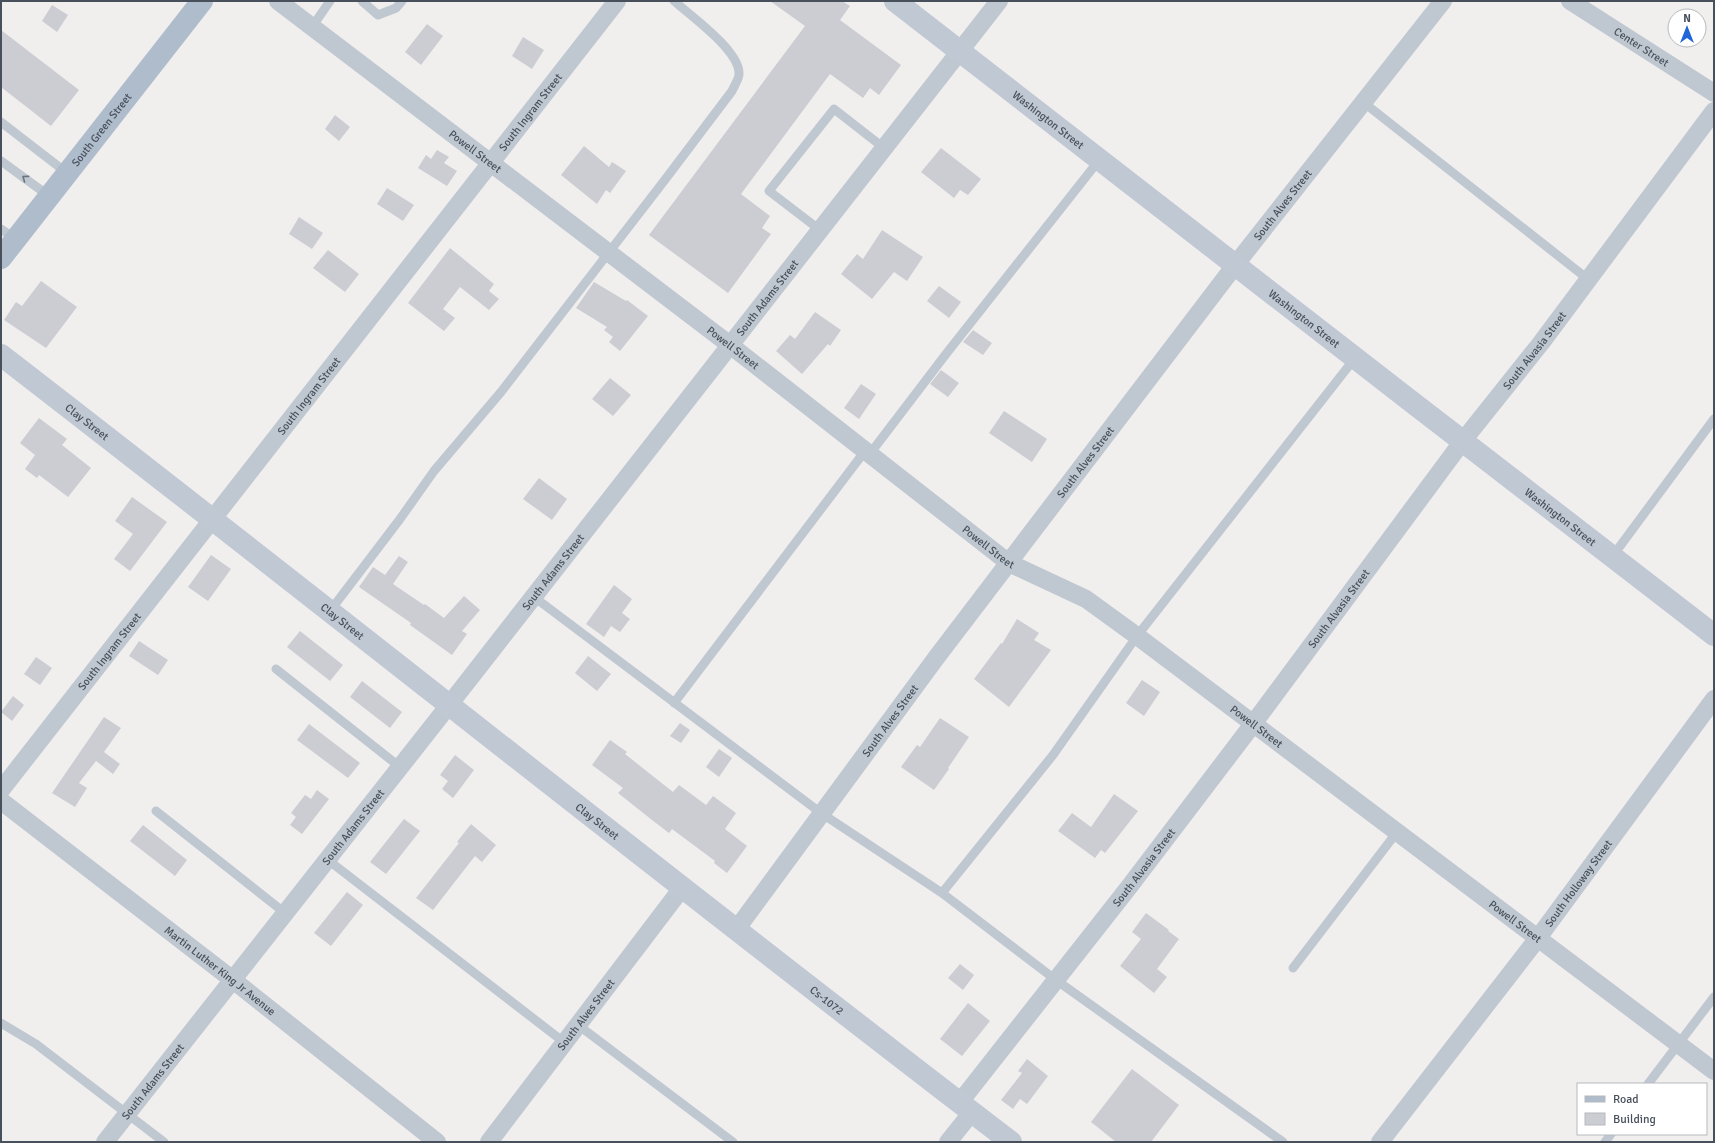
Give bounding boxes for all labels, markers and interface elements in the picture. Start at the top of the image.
north arrow [1667,8,1707,48]
text: N [1683,12,1691,25]
street label: Center Street [1612,24,1672,69]
street label: South Ingram Street [496,71,565,153]
street label: Washington Street [1010,88,1087,152]
street label: South Green Street [69,90,134,169]
street label: Powell Street [447,127,504,175]
street label: South Alves Street [1251,167,1314,243]
one-way arrow [22,176,29,183]
street label: South Adams Street [733,257,801,338]
street label: Washington Street [1266,287,1343,350]
street label: South Alvasia Street [1500,309,1569,392]
street label: Powell Street [704,323,762,372]
street label: South Ingram Street [274,354,343,437]
street label: Clay Street [63,401,112,443]
street label: South Alves Street [1054,424,1117,500]
street label: Washington Street [1522,485,1599,549]
street label: Powell Street [960,523,1017,571]
street label: South Adams Street [519,531,587,613]
street label: South Alvasia Street [1305,566,1372,651]
street label: Clay Street [318,600,367,642]
street label: South Ingram Street [75,610,144,693]
street label: South Alves Street [859,682,921,759]
street label: Powell Street [1228,702,1286,750]
street label: South Adams Street [319,786,387,867]
street label: Clay Street [573,800,622,842]
street label: South Alvasia Street [1110,826,1178,909]
street label: South Holloway Street [1542,837,1615,929]
street label: Powell Street [1487,897,1544,945]
street label: Martin Luther King Jr Avenue [162,923,278,1018]
street label: South Alves Street [555,976,617,1053]
street label: Cs-1072 [807,983,846,1017]
street label: South Adams Street [119,1041,187,1122]
legend [1577,1083,1707,1135]
text: Road [1613,1092,1639,1107]
text: Building [1613,1112,1656,1127]

